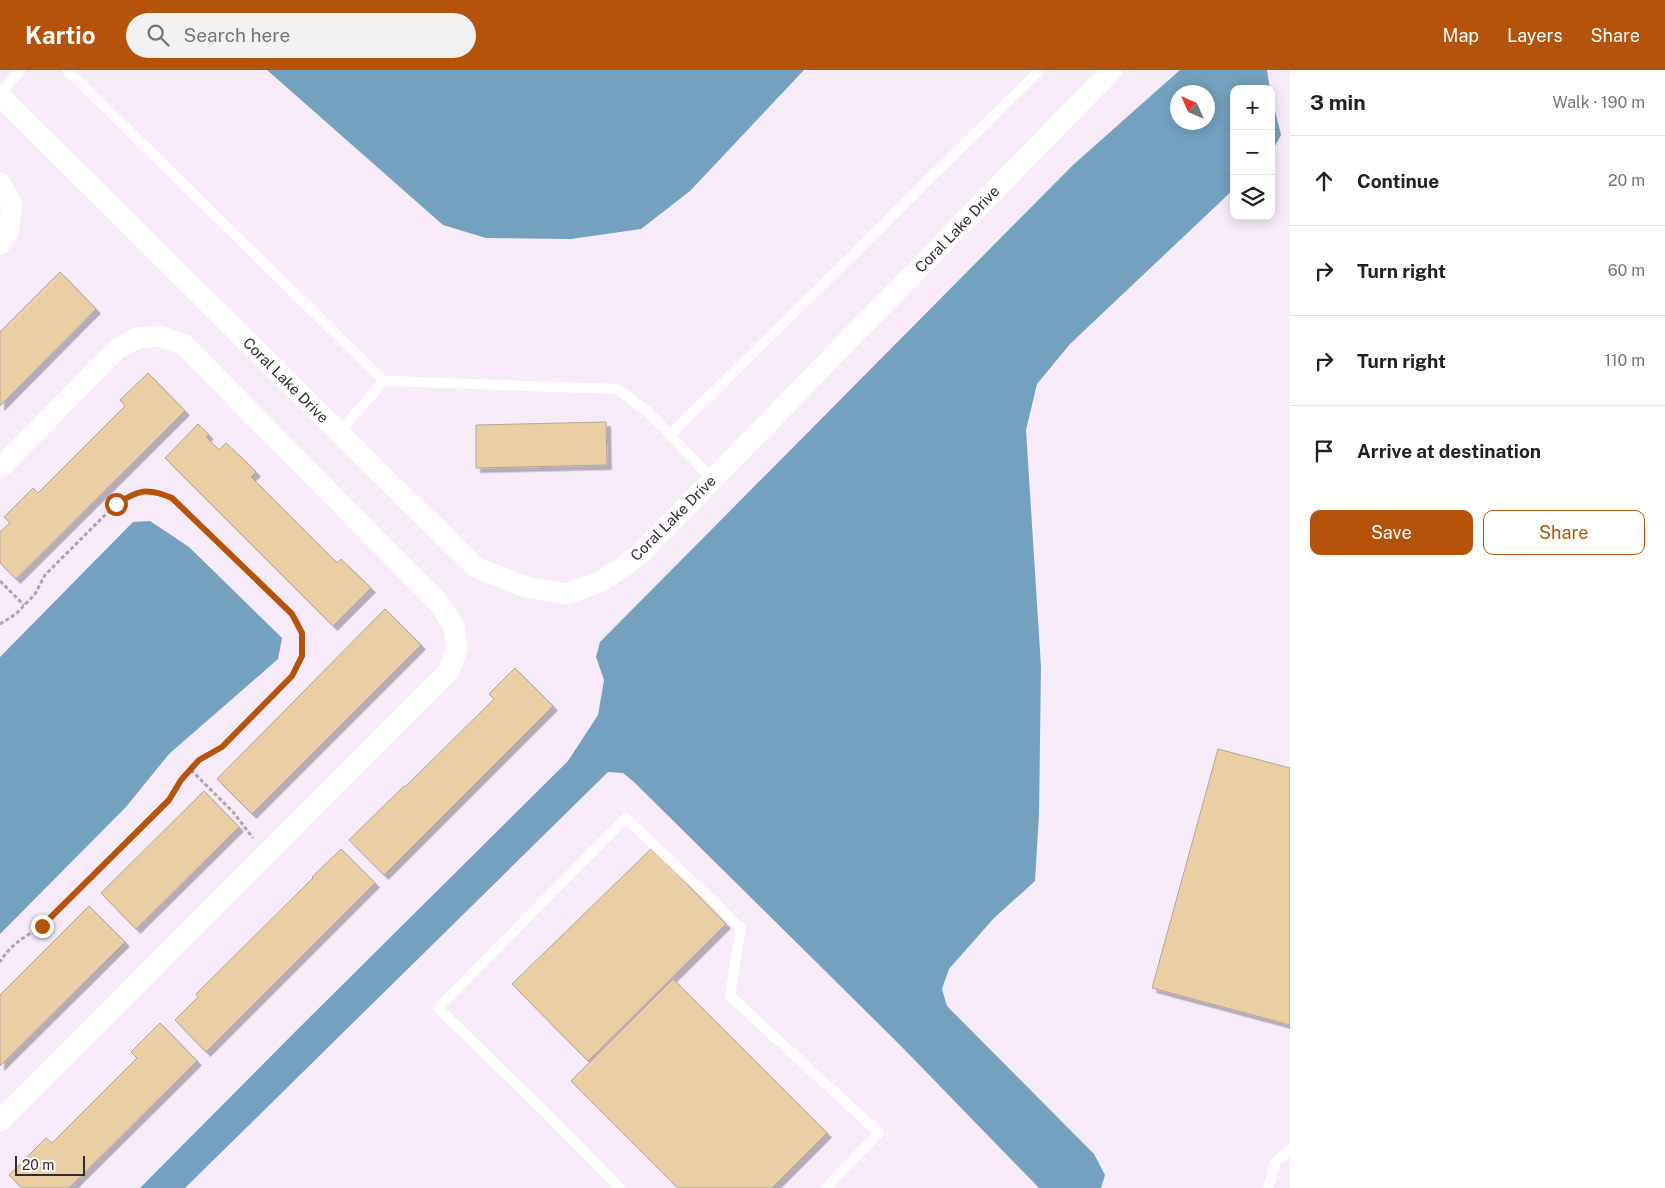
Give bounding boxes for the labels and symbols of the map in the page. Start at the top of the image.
north arrow [1170,85,1215,130]
street label: Coral Lake Drive [911,182,1003,276]
street label: Coral Lake Drive [240,334,332,426]
street label: Coral Lake Drive [627,472,719,564]
route start [105,493,128,516]
route end [31,915,54,938]
scale bar [15,1153,85,1176]

